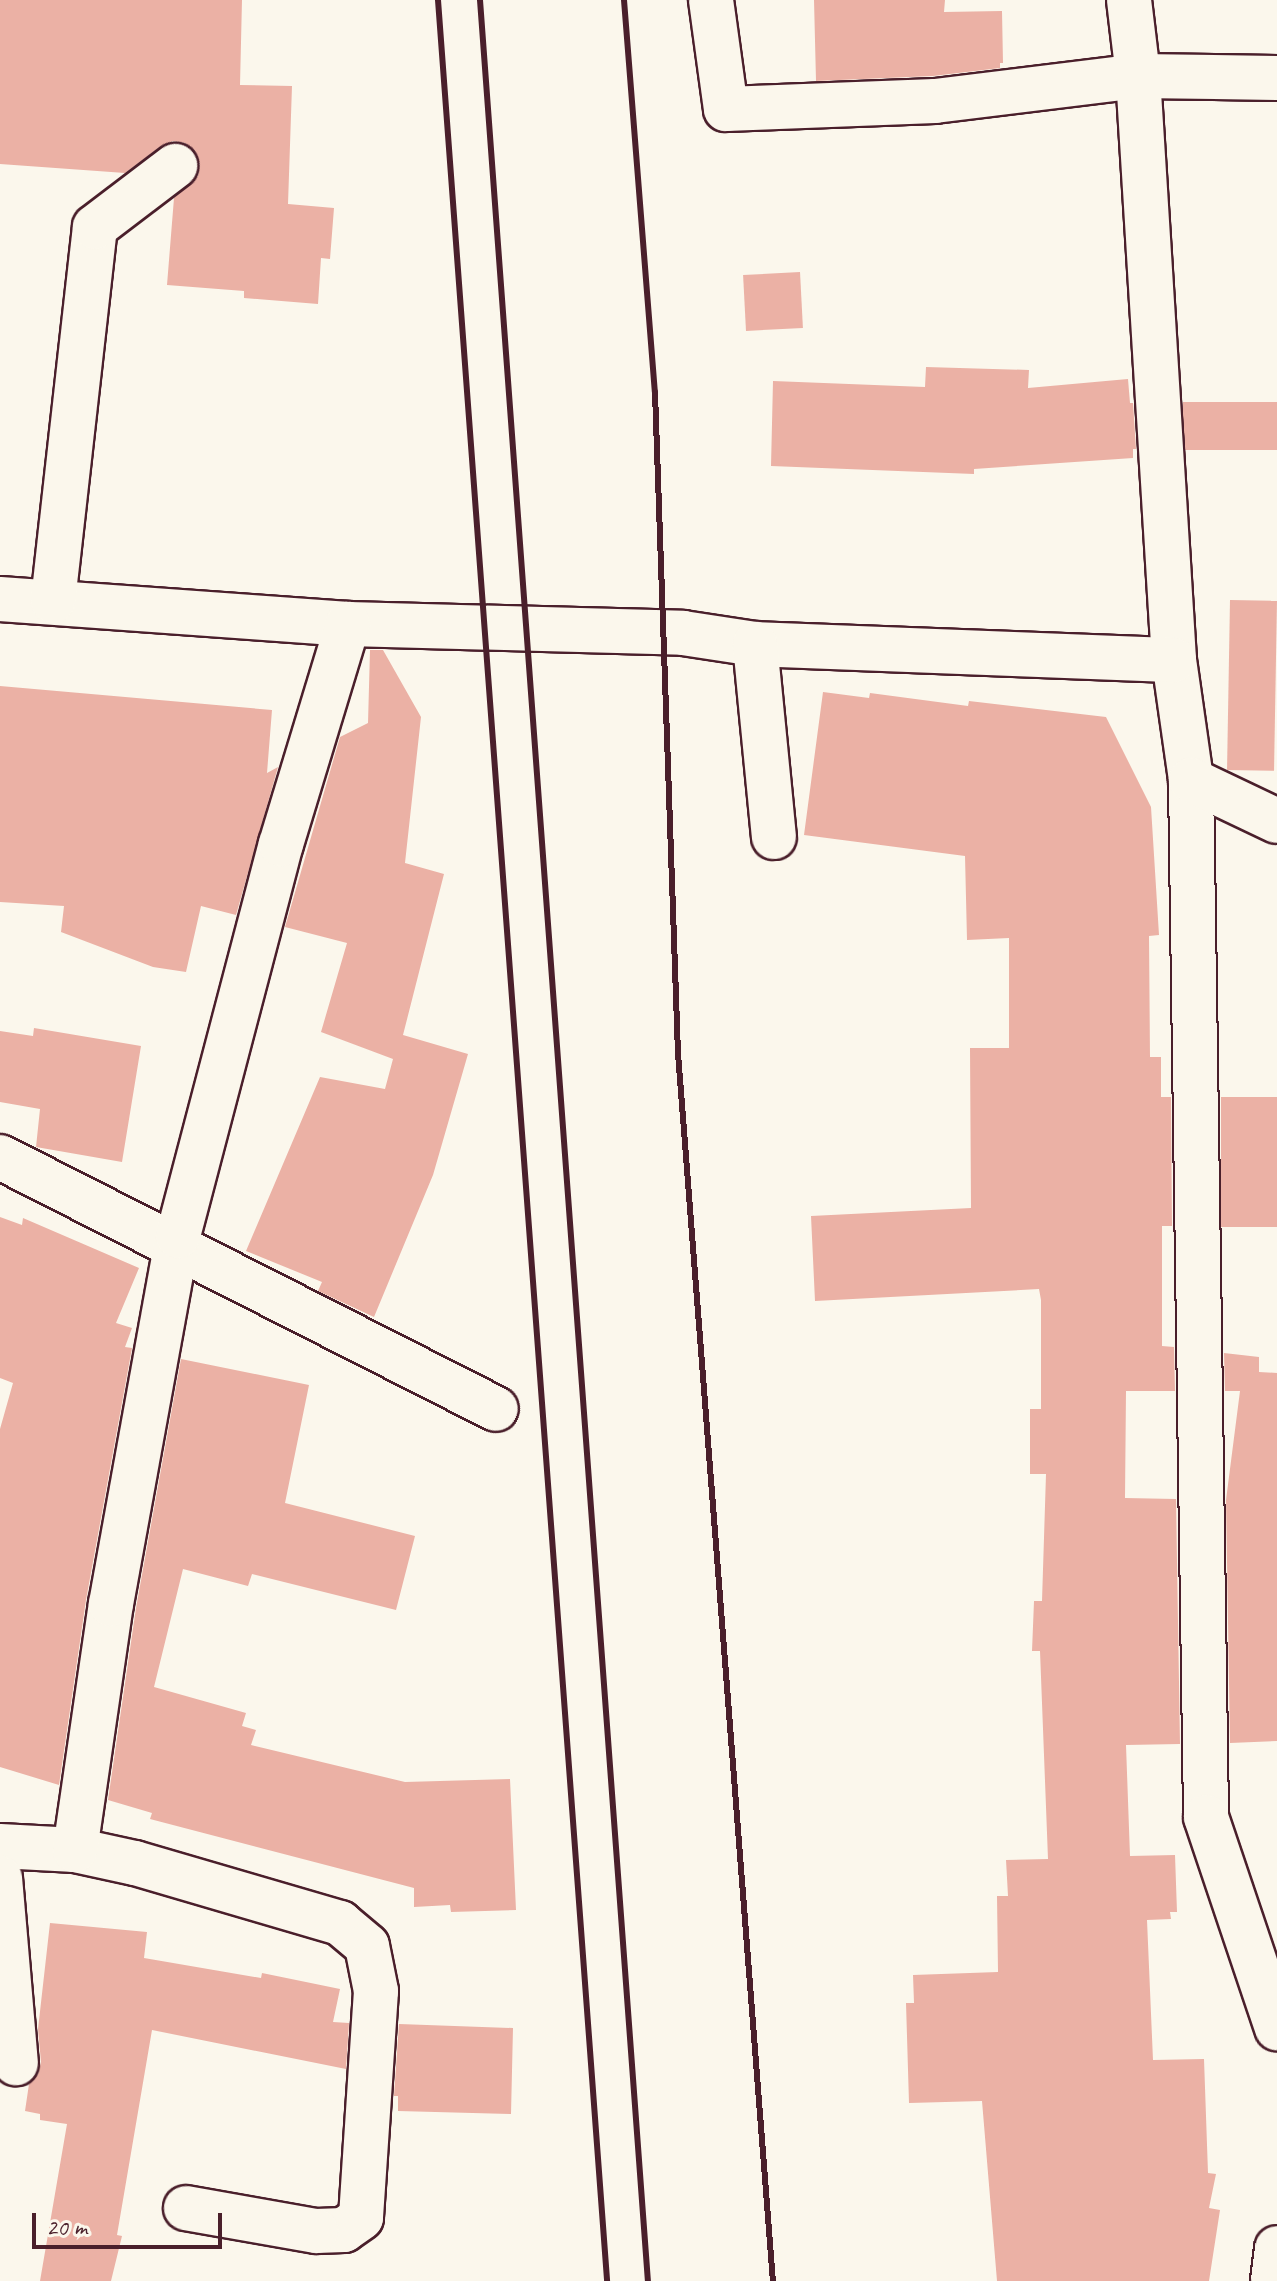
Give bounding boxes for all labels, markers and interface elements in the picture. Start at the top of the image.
scale bar [36,2197,226,2247]
text: 20 m [46,2212,87,2242]

